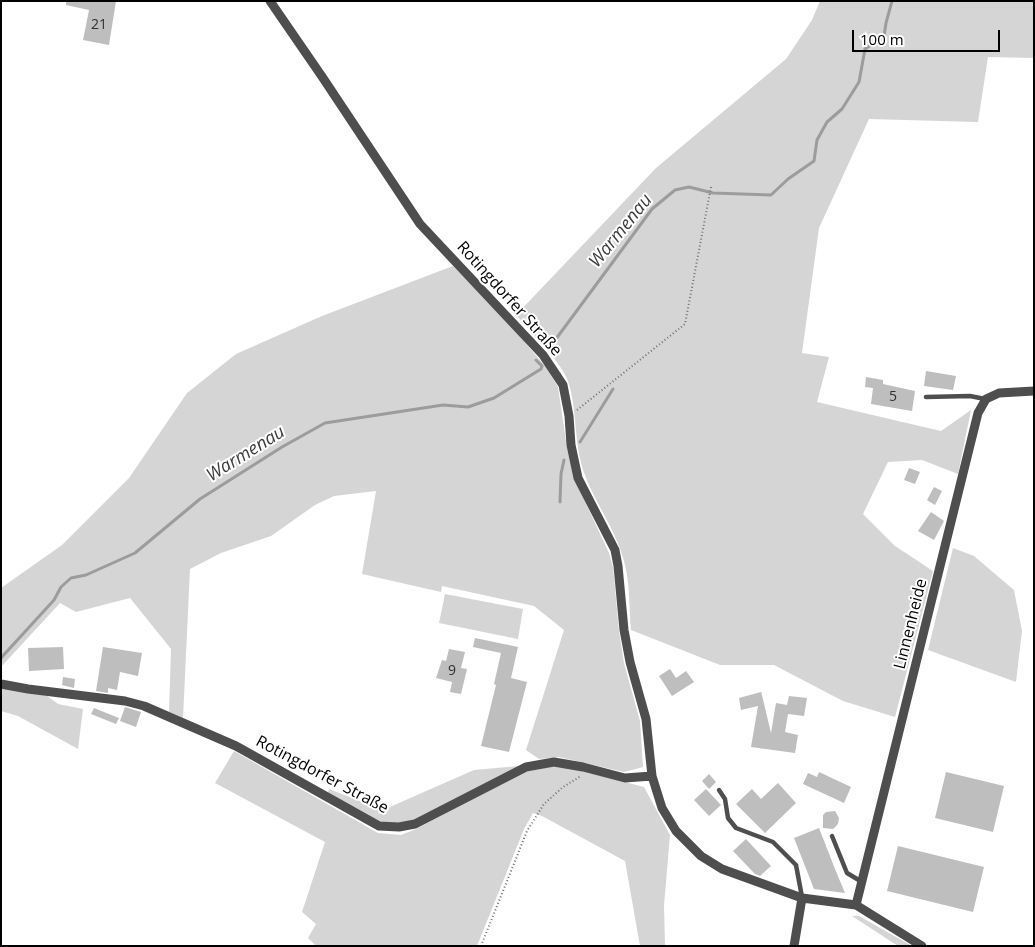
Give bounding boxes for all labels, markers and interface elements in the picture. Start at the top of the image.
house number: 21 [91,17,107,33]
scale bar [855,20,1002,52]
text: 100 m [860,29,904,49]
water label: Warmenau [585,190,657,272]
street label: Rotingdorfer Straße [452,238,566,360]
house number: 5 [889,389,897,405]
water label: Warmenau [203,421,289,487]
street label: Linnenheide [891,577,931,671]
house number: 9 [448,663,456,679]
street label: Rotingdorfer Straße [252,732,392,818]

